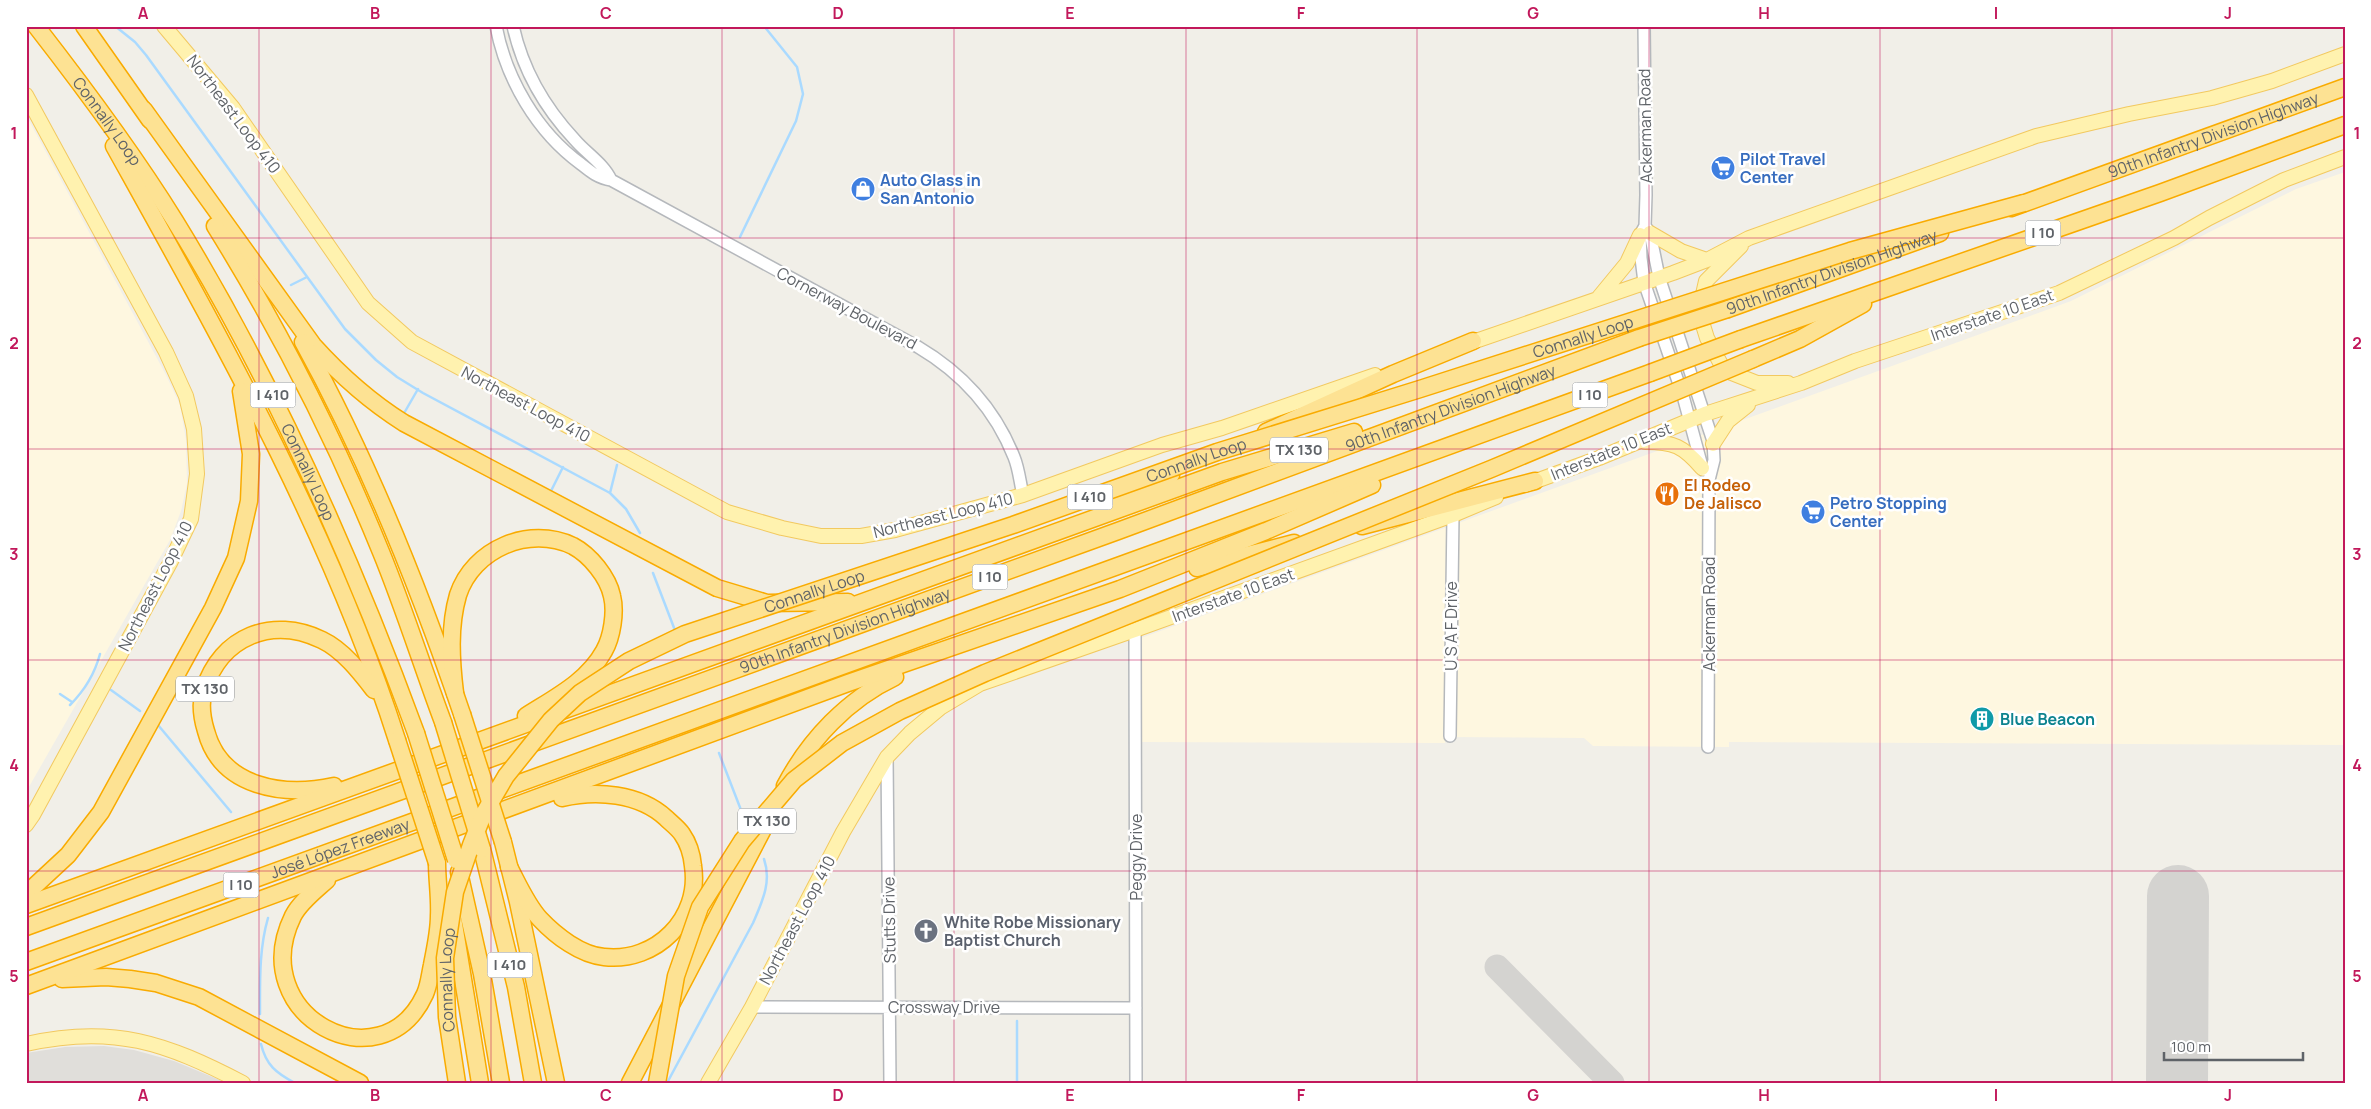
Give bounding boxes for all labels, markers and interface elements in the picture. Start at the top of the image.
text: A [138,2,149,24]
text: B [370,2,380,24]
text: C [600,2,612,24]
text: D [832,2,844,24]
text: E [1065,2,1075,24]
text: F [1297,2,1306,24]
text: G [1527,2,1539,24]
text: H [1758,2,1770,24]
text: I [1994,2,1998,24]
text: J [2224,2,2232,24]
street label: Northeast Loop 410 [182,50,286,178]
street label: Ackerman Road [1633,68,1657,184]
street label: Connally Loop [68,72,147,170]
street label: 90th Infantry Division Highway [2105,86,2322,183]
text: 1 [10,122,18,144]
text: 1 [2353,122,2361,144]
place label: Pilot Travel Center [1740,148,1826,188]
supermarket icon: Pilot Travel Center [1710,155,1736,181]
place label: Auto Glass in San Antonio [880,169,981,209]
shop icon: Auto Glass in San Antonio [850,176,876,202]
road number: I 10 [2026,220,2060,246]
street label: 90th Infantry Division Highway [1723,224,1941,320]
street label: Cornerway Boulevard [773,262,921,354]
street label: Interstate 10 East [1928,284,2056,346]
street label: Connally Loop [1530,310,1636,363]
text: 2 [9,332,19,354]
text: 2 [2352,332,2362,354]
street label: 90th Infantry Division Highway [1342,359,1559,457]
street label: Northeast Loop 410 [458,361,594,447]
road number: I 410 [250,382,296,408]
road number: I 10 [1572,382,1608,408]
street label: Interstate 10 East [1547,417,1675,485]
street label: Connally Loop [276,420,340,524]
street label: Connally Loop [1143,433,1249,487]
road number: TX 130 [1270,438,1328,462]
place label: El Rodeo De Jalisco [1684,474,1762,514]
restaurant icon: El Rodeo De Jalisco [1654,481,1680,507]
road number: I 410 [1068,484,1112,510]
street label: Northeast Loop 410 [871,487,1015,543]
place label: Petro Stopping Center [1830,492,1947,532]
supermarket icon: Petro Stopping Center [1800,499,1826,525]
street label: Northeast Loop 410 [113,517,197,655]
text: 3 [9,543,19,565]
text: 3 [2352,543,2362,565]
street label: Ackerman Road [1698,557,1720,671]
street label: Interstate 10 East [1169,563,1297,627]
street label: Connally Loop [761,564,867,618]
road number: I 10 [972,564,1008,590]
street label: U S A F Drive [1440,581,1462,671]
street label: 90th Infantry Division Highway [736,582,954,678]
road number: TX 130 [176,676,234,702]
building icon: Blue Beacon [1969,706,1995,732]
place label: Blue Beacon [2000,708,2095,730]
text: 4 [9,754,19,776]
text: 4 [2352,754,2362,776]
road number: TX 130 [738,808,796,834]
street label: José López Freeway [267,813,413,883]
street label: Peggy Drive [1125,814,1147,900]
street label: Northeast Loop 410 [754,852,840,988]
road number: I 10 [224,872,258,898]
street label: Stutts Drive [877,876,901,964]
place label: White Robe Missionary Baptist Church [944,911,1121,951]
church icon: White Robe Missionary Baptist Church [913,918,939,944]
street label: Connally Loop [434,926,460,1034]
road number: I 410 [488,952,532,978]
text: 5 [9,965,19,987]
text: 5 [2352,965,2362,987]
street label: Crossway Drive [888,996,1000,1018]
scale bar [2164,1029,2302,1061]
text: 100 m [2171,1036,2211,1057]
text: A [138,1084,149,1106]
text: B [370,1084,380,1106]
text: C [600,1084,612,1106]
text: D [832,1084,844,1106]
text: E [1065,1084,1075,1106]
text: F [1297,1084,1306,1106]
text: G [1527,1084,1539,1106]
text: H [1758,1084,1770,1106]
text: I [1994,1084,1998,1106]
text: J [2224,1084,2232,1106]

